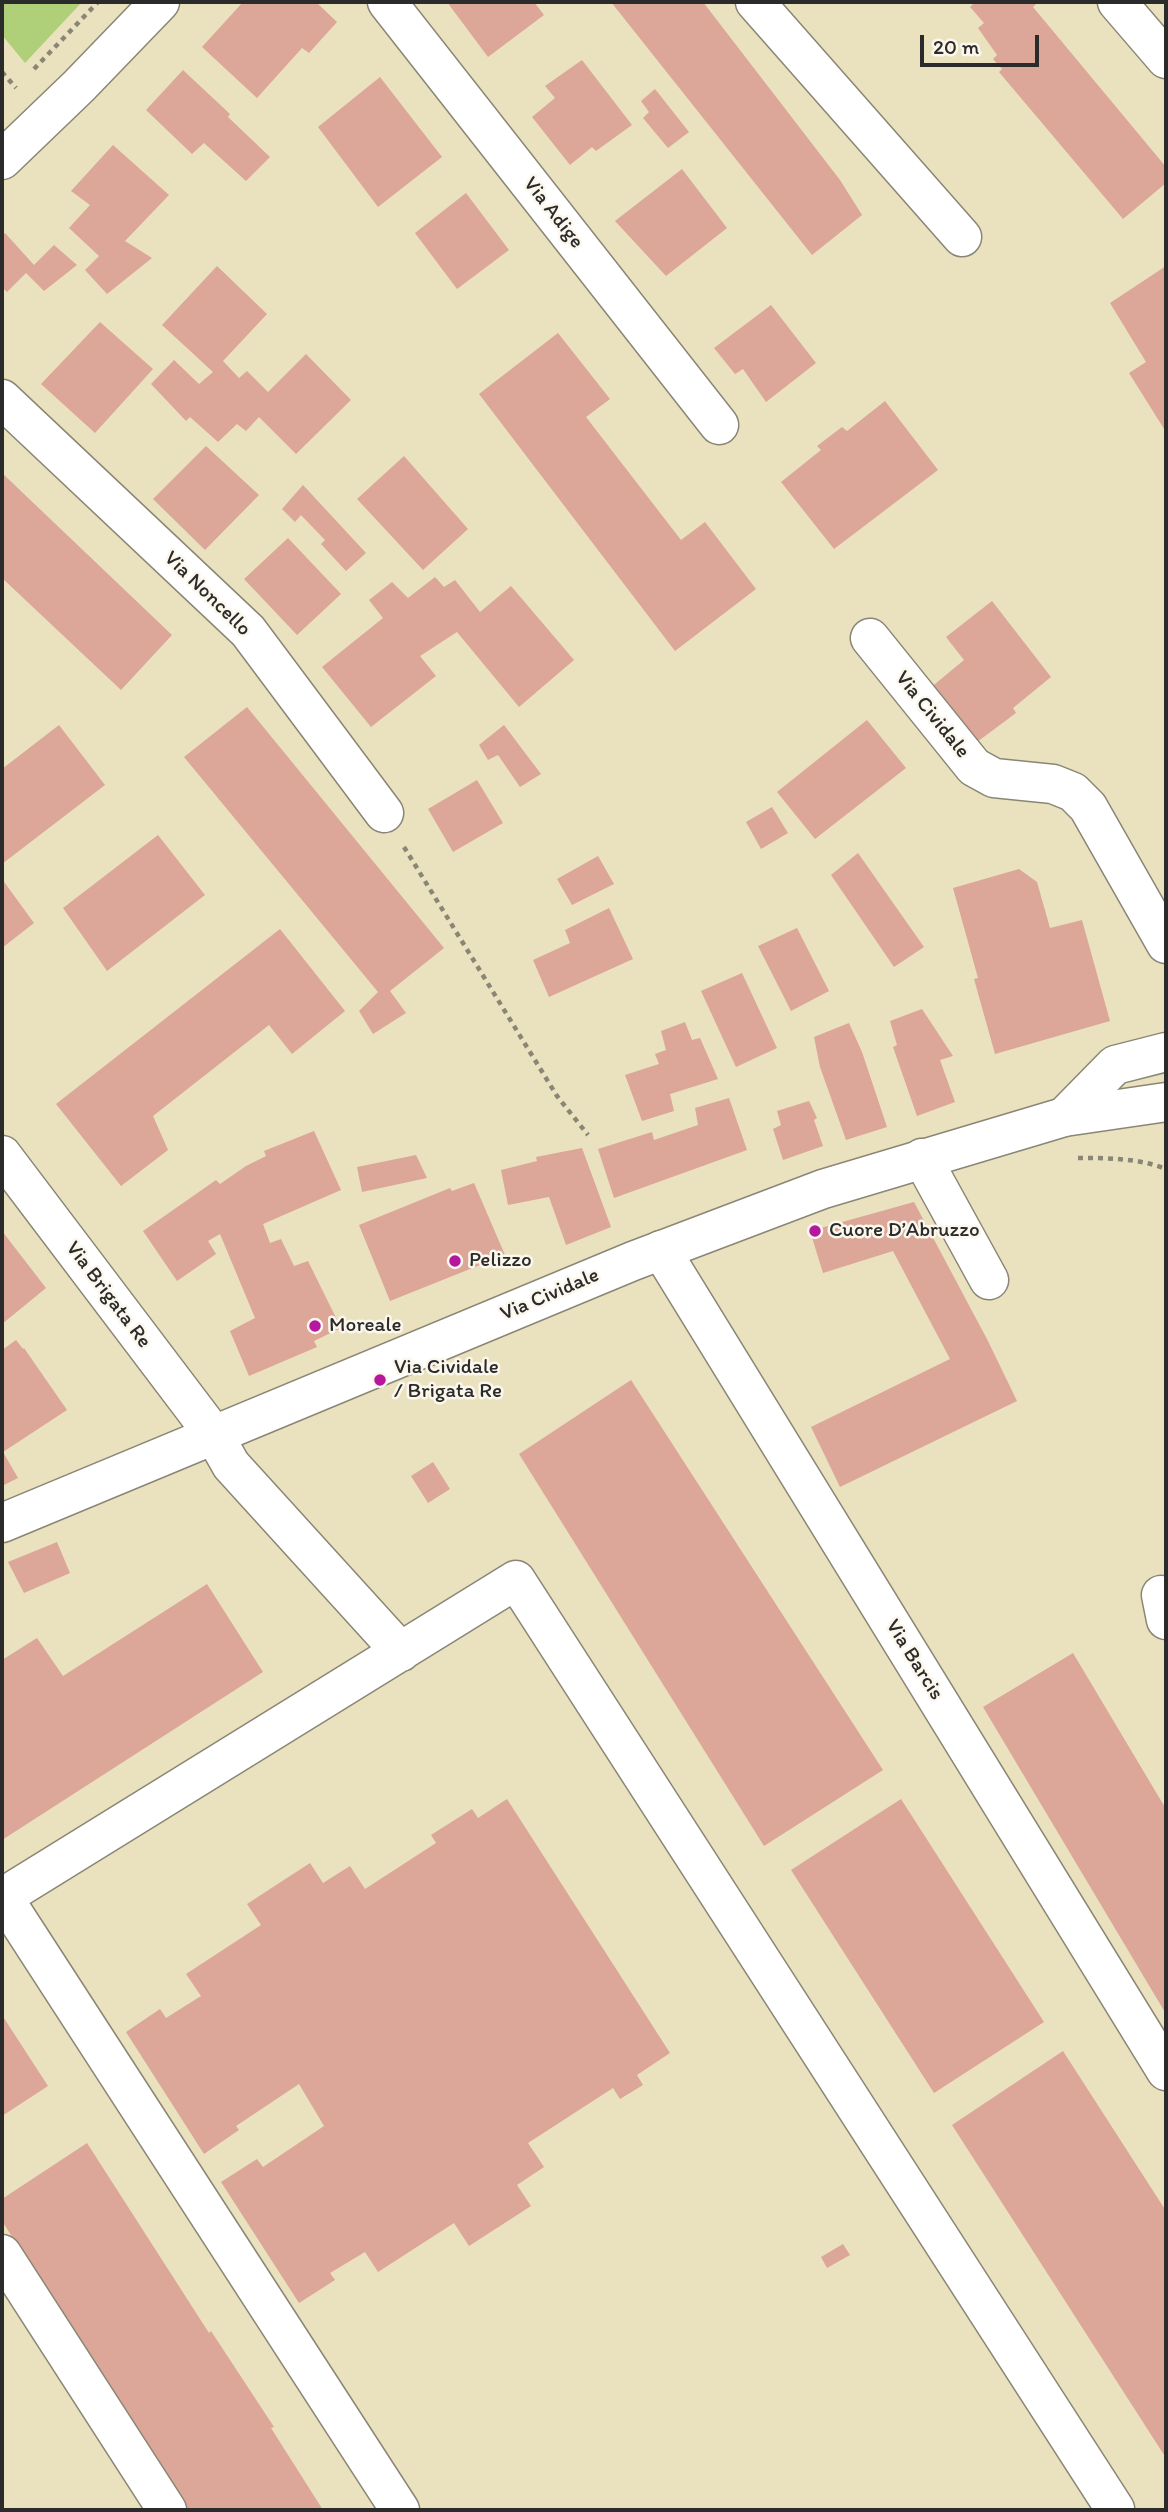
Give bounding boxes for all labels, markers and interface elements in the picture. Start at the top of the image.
scale bar [923,21,1042,65]
text: 20 m [933,34,979,59]
street label: Via Adige [517,172,589,254]
street label: Via Noncello [158,546,256,642]
street label: Via Cividale [889,666,975,764]
place label: Cuore D’Abruzzo [829,1218,980,1244]
marker: Cuore D’Abruzzo [807,1223,823,1239]
street label: Via Brigata Re [60,1237,156,1353]
place label: Pelizzo [469,1248,532,1274]
marker: Pelizzo [447,1253,463,1269]
street label: Via Cividale [497,1263,603,1327]
place label: Moreale [329,1313,401,1339]
marker: Moreale [307,1318,323,1334]
place label: Via Cividale / Brigata Re [394,1355,502,1405]
marker: Via Cividale / Brigata Re [372,1372,388,1388]
street label: Via Barcis [879,1615,949,1705]

